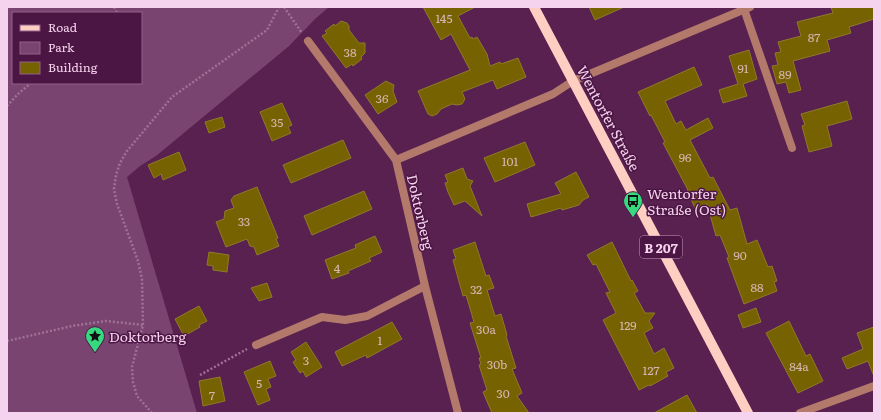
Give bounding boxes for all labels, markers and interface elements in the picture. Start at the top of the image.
house number: 145 [435,9,453,27]
legend [12,12,142,84]
text: Road [48,18,78,36]
house number: 87 [808,28,820,46]
text: Park [48,38,75,56]
house number: 38 [343,43,357,61]
text: Building [48,58,98,76]
house number: 91 [737,59,749,77]
street label: Wentorfer Straße [573,62,645,174]
house number: 89 [779,65,791,83]
house number: 36 [376,89,389,107]
house number: 35 [271,113,283,131]
house number: 96 [679,148,692,166]
house number: 101 [502,152,518,170]
street label: Doktorberg [403,172,439,252]
place label: Wentorfer Straße (Ost) [647,183,726,219]
bus stop icon: Wentorfer Straße (Ost) [622,190,644,218]
house number: 33 [238,212,250,230]
road number: B 207 [640,236,682,258]
house number: 90 [733,246,747,264]
house number: 4 [334,259,341,277]
house number: 88 [750,278,764,296]
house number: 32 [470,280,482,298]
house number: 129 [619,316,637,334]
house number: 30a [476,320,496,338]
place icon: Doktorberg [84,325,106,353]
place label: Doktorberg [109,326,186,346]
house number: 1 [378,331,383,349]
house number: 3 [303,351,309,369]
house number: 30b [487,355,507,373]
house number: 84a [789,357,809,375]
house number: 127 [643,361,659,379]
house number: 5 [256,374,262,392]
house number: 30 [496,384,510,402]
house number: 7 [209,386,215,404]

